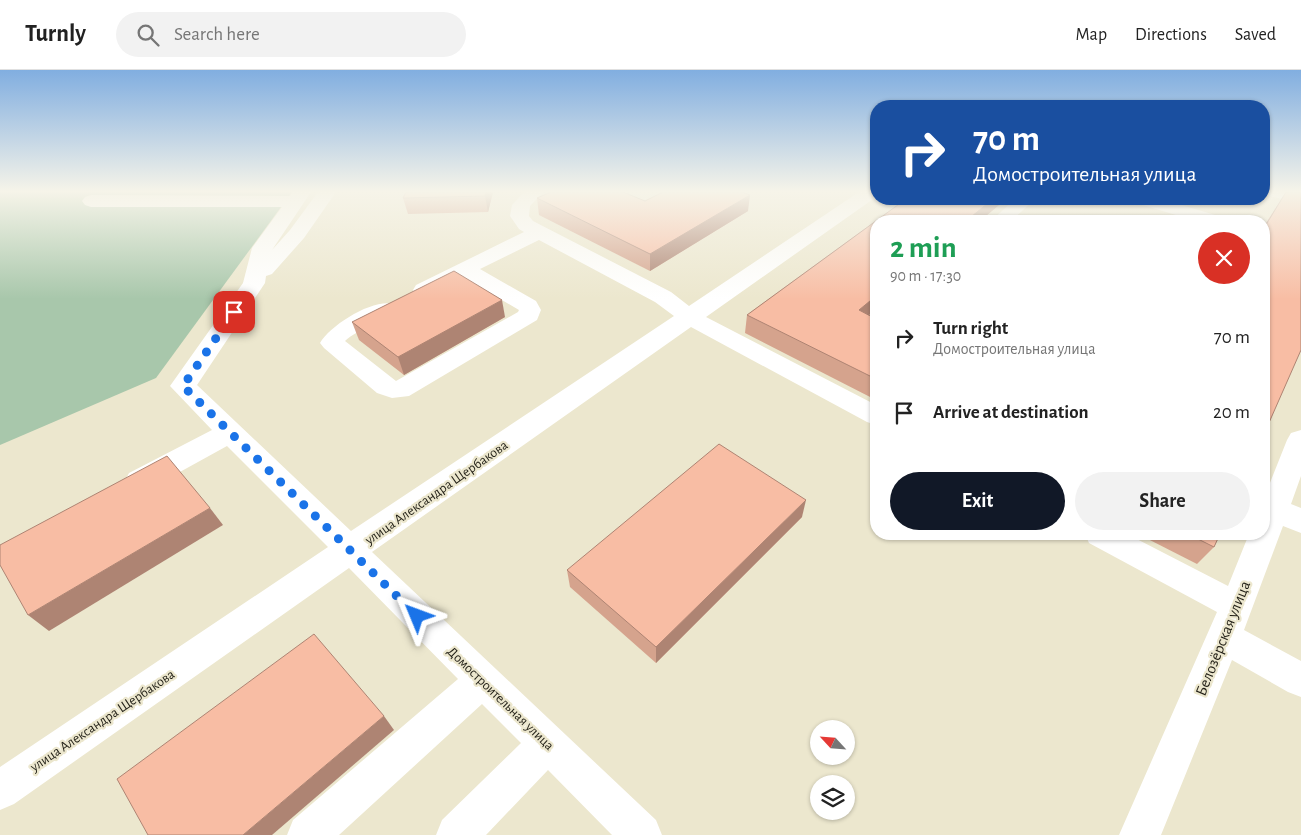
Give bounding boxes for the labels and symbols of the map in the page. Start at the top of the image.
pin [213,291,255,333]
street label: улица Александра Щербакова [362,438,511,548]
street label: Белозёрская улица [1193,579,1254,698]
position arrow [390,589,442,641]
street label: Домостроительная улица [444,644,557,754]
street label: улица Александра Щербакова [27,667,178,775]
north arrow [810,720,855,765]

